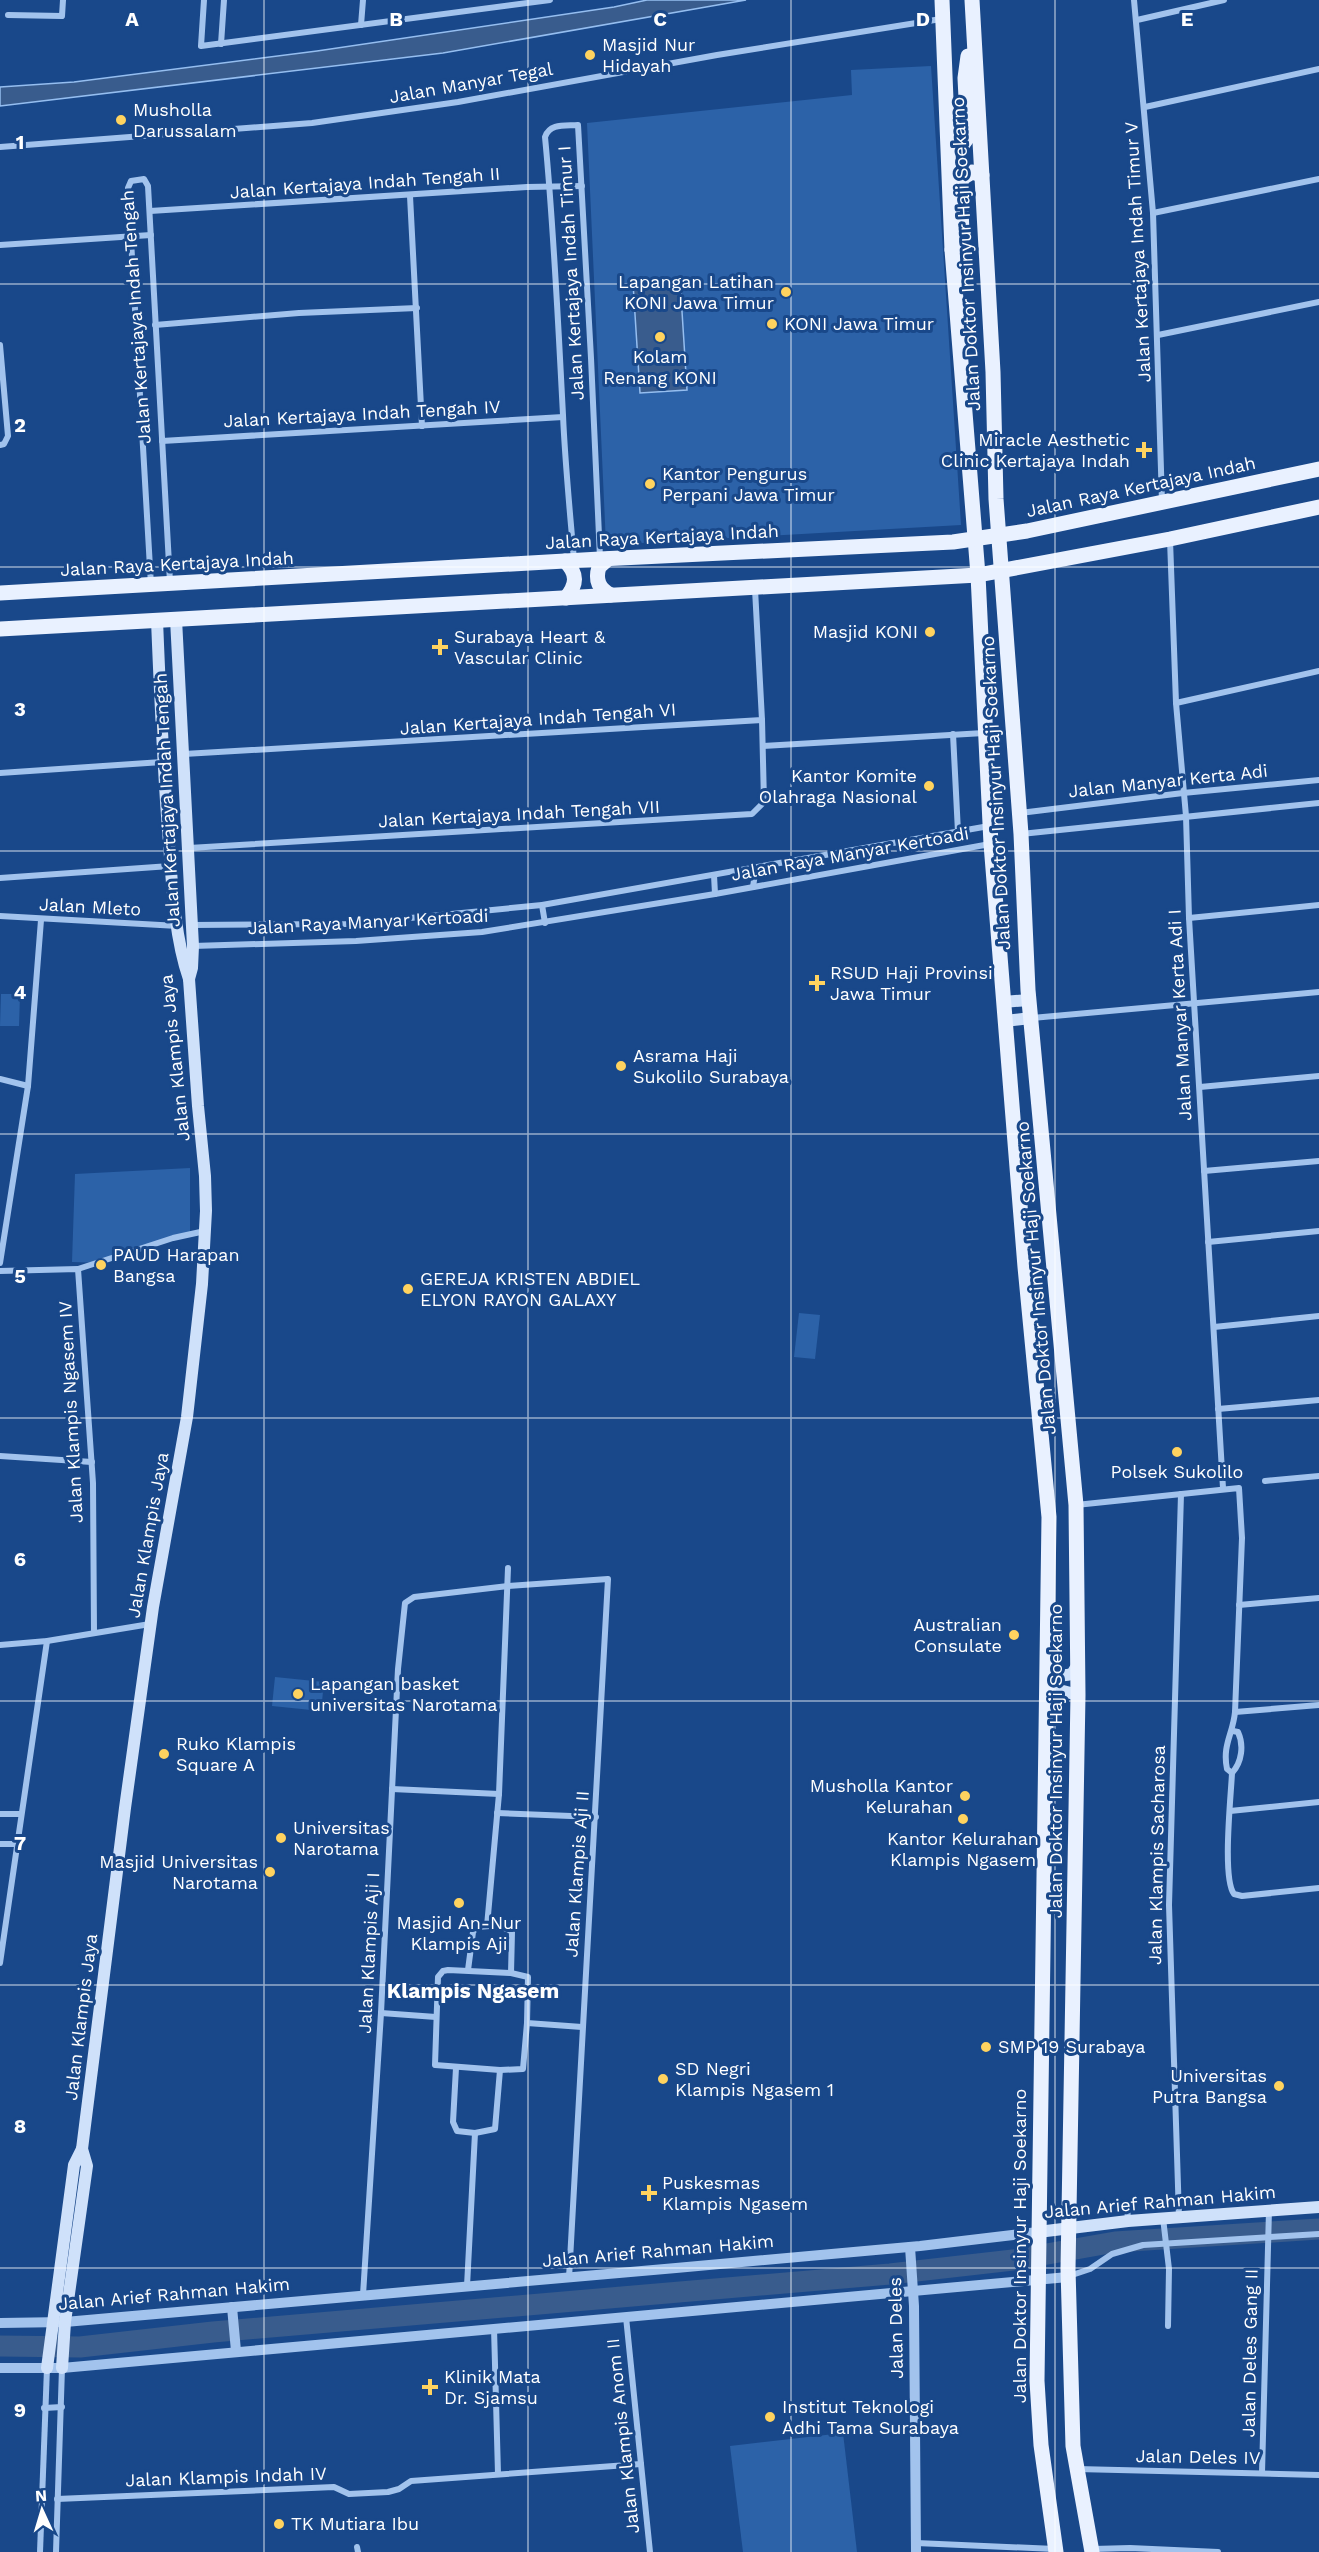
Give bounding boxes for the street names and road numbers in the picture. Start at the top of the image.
street label: Jalan Manyar Tegal [387,58,555,107]
street label: Jalan Doktor Insinyur Haji Soekarno [947,96,984,412]
street label: Jalan Kertajaya Indah Timur V [1120,121,1155,383]
street label: Jalan Kertajaya Indah Timur I [553,145,588,401]
street label: Jalan Kertajaya Indah Tengah II [229,163,501,202]
street label: Jalan Kertajaya Indah Tengah [116,189,155,445]
street label: Jalan Kertajaya Indah Tengah IV [223,396,501,431]
street label: Jalan Raya Kertajaya Indah [1024,452,1258,521]
street label: Jalan Raya Kertajaya Indah [545,520,779,553]
street label: Jalan Raya Kertajaya Indah [60,547,294,580]
street label: Jalan Doktor Insinyur Haji Soekarno [977,635,1014,951]
street label: Jalan Kertajaya Indah Tengah [149,672,184,928]
street label: Jalan Kertajaya Indah Tengah VI [399,698,677,739]
street label: Jalan Manyar Kerta Adi [1067,760,1269,801]
street label: Jalan Kertajaya Indah Tengah VII [377,796,660,831]
street label: Jalan Raya Manyar Kertoadi [729,822,970,885]
street label: Jalan Mleto [38,893,142,920]
street label: Jalan Raya Manyar Kertoadi [247,905,489,938]
street label: Jalan Manyar Kerta Adi I [1163,909,1196,1121]
street label: Jalan Klampis Jaya [155,974,194,1143]
street label: Jalan Doktor Insinyur Haji Soekarno [1011,1120,1060,1436]
street label: Jalan Klampis Ngasem IV [54,1300,87,1524]
street label: Jalan Klampis Jaya [123,1450,172,1619]
street label: Jalan Doktor Insinyur Haji Soekarno [1045,1604,1066,1918]
street label: Jalan Klampis Sacharosa [1144,1745,1169,1965]
street label: Jalan Klampis Aji II [560,1790,593,1958]
street label: Jalan Klampis Aji I [354,1872,383,2034]
street label: Jalan Klampis Jaya [60,1932,101,2101]
street label: Jalan Doktor Insinyur Haji Soekarno [1009,2089,1030,2403]
street label: Jalan Arief Rahman Hakim [1043,2181,1277,2222]
street label: Jalan Arief Rahman Hakim [541,2230,775,2271]
street label: Jalan Deles Gang II [1238,2268,1261,2437]
street label: Jalan Arief Rahman Hakim [57,2273,291,2314]
street label: Jalan Deles [884,2277,907,2379]
street label: Jalan Klampis Anom II [602,2337,643,2535]
street label: Jalan Deles IV [1135,2445,1261,2468]
street label: Jalan Klampis Indah IV [125,2462,327,2491]

